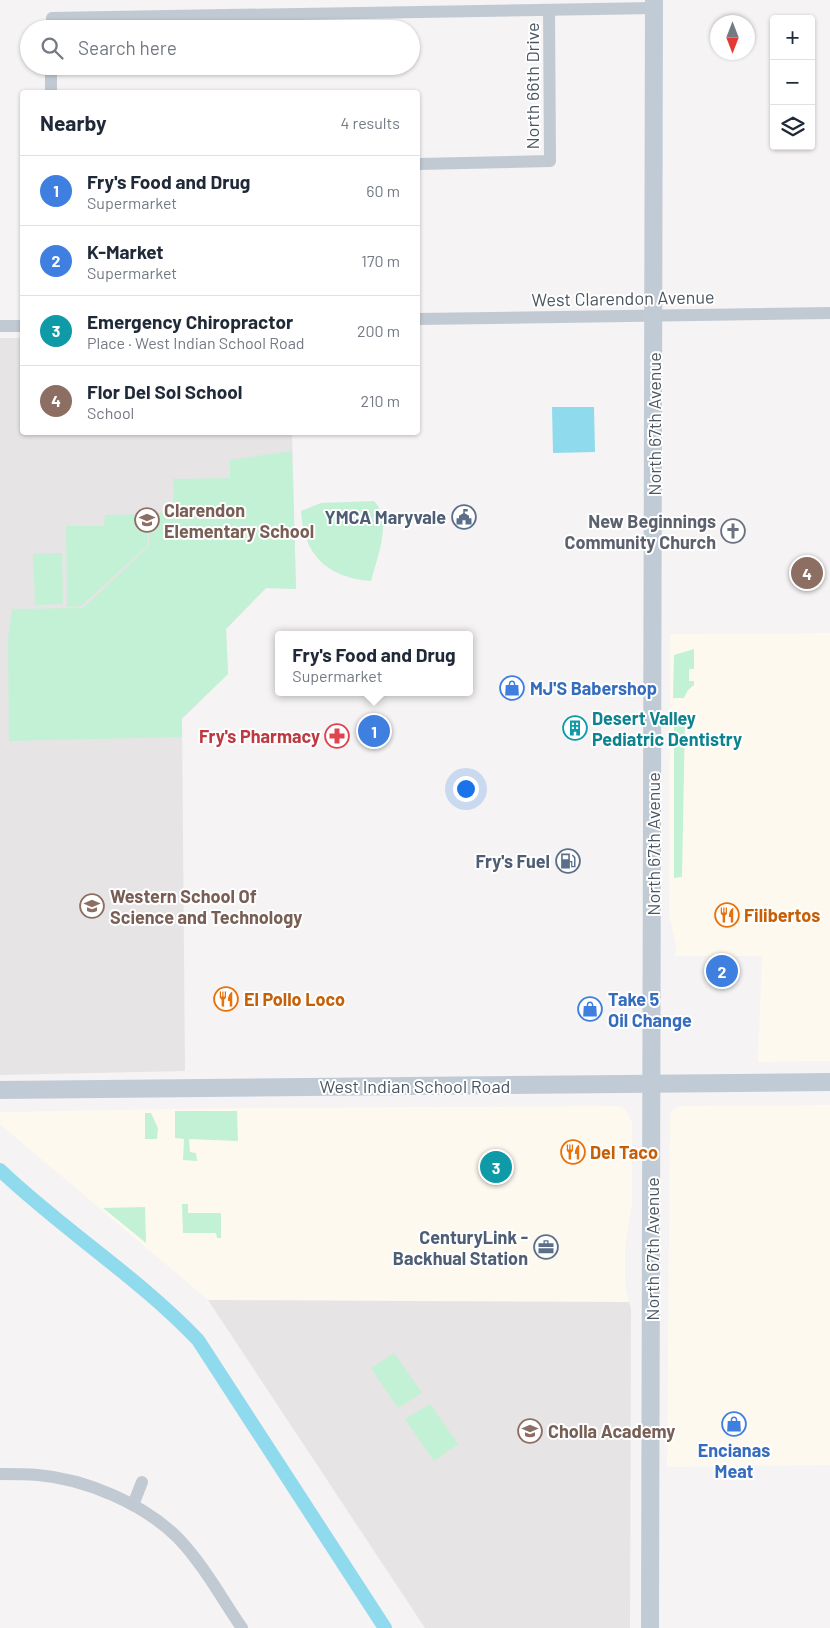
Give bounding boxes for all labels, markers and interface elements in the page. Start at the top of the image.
north arrow [710,15,755,60]
map controls [770,15,815,150]
button: + [770,15,815,60]
search box [20,20,420,75]
street label: North 66th Drive [521,22,543,150]
icon: search [38,34,66,62]
text: Search here [78,36,177,59]
button: − [770,60,815,105]
button: layers [770,105,815,150]
text: Nearby [40,110,106,135]
text: 4 results [340,113,400,132]
text: Fry's Food and Drug [87,170,250,193]
text: 1 [53,181,59,200]
text: 60 m [366,181,400,200]
text: Supermarket [87,193,177,212]
text: K-Market [87,240,164,263]
text: 2 [52,251,60,270]
text: 170 m [361,251,400,270]
text: Supermarket [87,263,177,282]
street label: West Clarendon Avenue [531,285,715,311]
text: Emergency Chiropractor [87,310,293,333]
text: 3 [52,321,60,340]
text: 200 m [357,321,400,340]
text: Place · West Indian School Road [87,333,305,352]
street label: North 67th Avenue [643,352,665,496]
text: Flor Del Sol School [87,380,242,403]
text: 4 [51,391,61,410]
text: 210 m [361,391,400,410]
text: School [87,403,134,422]
place label: Clarendon Elementary School [164,499,314,542]
public building icon: YMCA Maryvale [451,504,477,530]
place label: YMCA Maryvale [325,506,446,528]
school or university icon: Clarendon Elementary School [134,507,160,533]
place label: New Beginnings Community Church [564,510,716,553]
church icon: New Beginnings Community Church [720,518,746,544]
pin: 4 [791,554,823,592]
popup [275,631,473,696]
text: Fry's Food and Drug [292,643,456,666]
text: Supermarket [292,666,383,685]
shop icon: MJ'S Babershop [499,675,525,701]
place label: MJ'S Babershop [530,677,657,699]
place label: Desert Valley Pediatric Dentistry [592,707,742,750]
pin: 1 [358,712,390,750]
building icon: Desert Valley Pediatric Dentistry [562,715,588,741]
pharmacy icon: Fry's Pharmacy [324,723,350,749]
place label: Fry's Pharmacy [199,725,320,747]
street label: North 67th Avenue [642,772,664,916]
your location [453,776,479,802]
fuel station icon: Fry's Fuel [555,848,581,874]
place label: Fry's Fuel [476,850,550,872]
place label: Western School Of Science and Technology [110,885,302,928]
school or university icon: Western School Of Science and Technology [79,893,105,919]
restaurant icon: Filibertos [714,902,740,928]
place label: Filibertos [744,904,820,926]
pin: 2 [706,952,738,990]
restaurant icon: El Pollo Loco [213,986,239,1012]
place label: El Pollo Loco [244,988,345,1010]
place label: Take 5 Oil Change [608,988,692,1031]
shop icon: Take 5 Oil Change [577,996,603,1022]
street label: West Indian School Road [320,1075,510,1097]
restaurant icon: Del Taco [560,1139,586,1165]
place label: Del Taco [590,1141,658,1163]
pin: 3 [480,1148,512,1186]
street label: North 67th Avenue [641,1177,663,1321]
place label: CenturyLink - Backhual Station [393,1226,528,1269]
office icon: CenturyLink - Backhual Station [533,1234,559,1260]
shop icon: Encianas Meat [721,1411,747,1437]
school or university icon: Cholla Academy [517,1418,543,1444]
place label: Cholla Academy [548,1420,675,1442]
place label: Encianas Meat [698,1439,770,1482]

